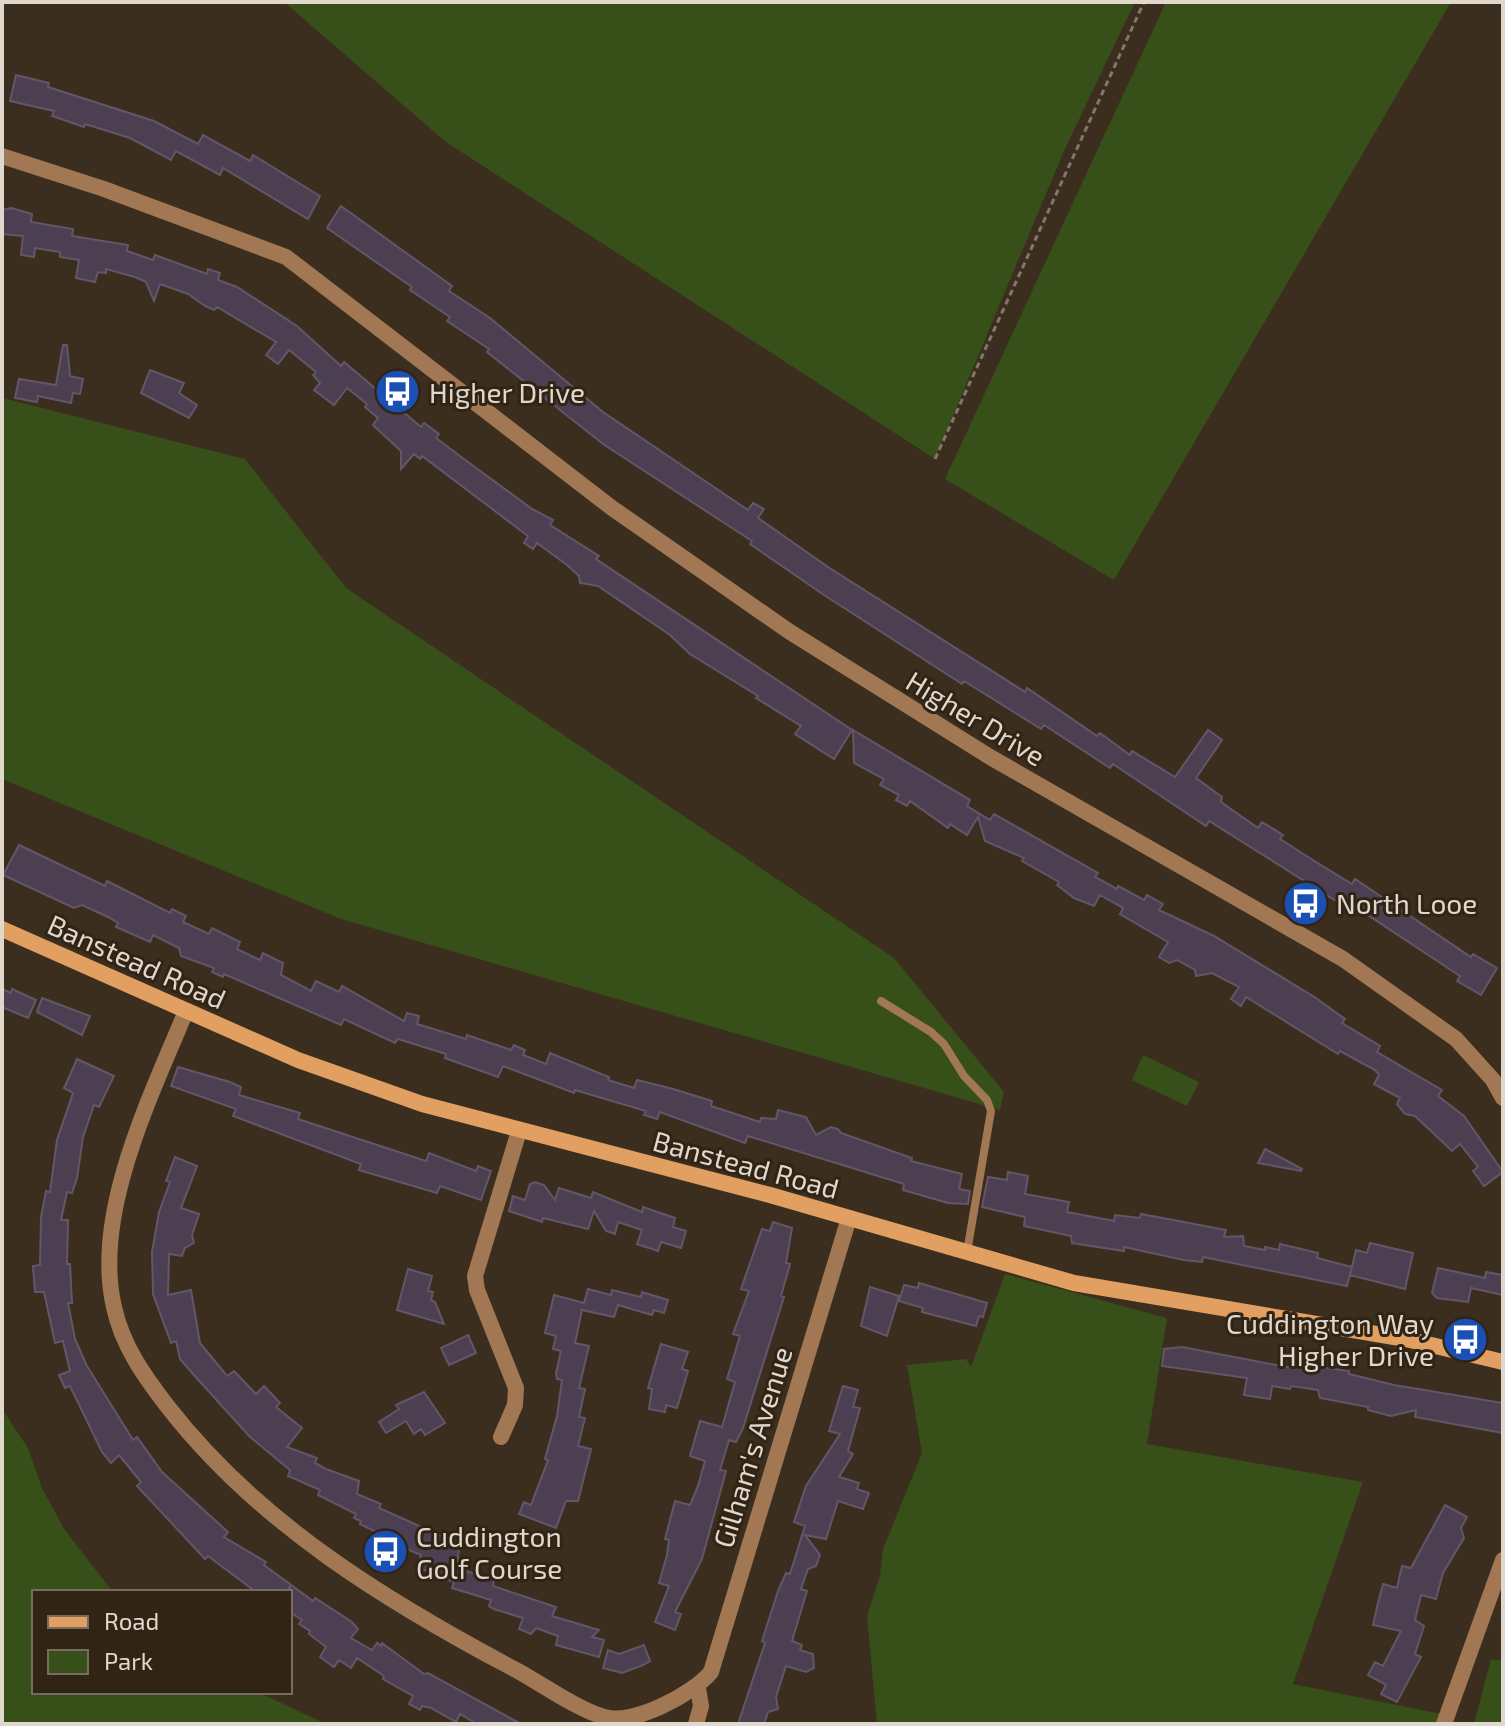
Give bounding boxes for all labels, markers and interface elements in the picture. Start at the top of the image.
bus stop icon: Higher Drive [374,368,422,416]
place label: Higher Drive [429,375,585,409]
street label: Higher Drive [900,663,1052,773]
bus stop icon: North Looe [1281,879,1329,927]
place label: North Looe [1336,886,1477,920]
street label: Banstead Road [43,907,231,1015]
street label: Banstead Road [649,1123,843,1205]
place label: Cuddington Way Higher Drive [1226,1306,1434,1372]
bus stop icon: Cuddington Way Higher Drive [1441,1315,1489,1363]
street label: Gilham's Avenue [705,1342,799,1552]
place label: Cuddington Golf Course [416,1519,562,1585]
bus stop icon: Cuddington Golf Course [361,1528,409,1576]
legend [32,1590,292,1694]
text: Road [104,1606,159,1635]
text: Park [104,1646,153,1675]

